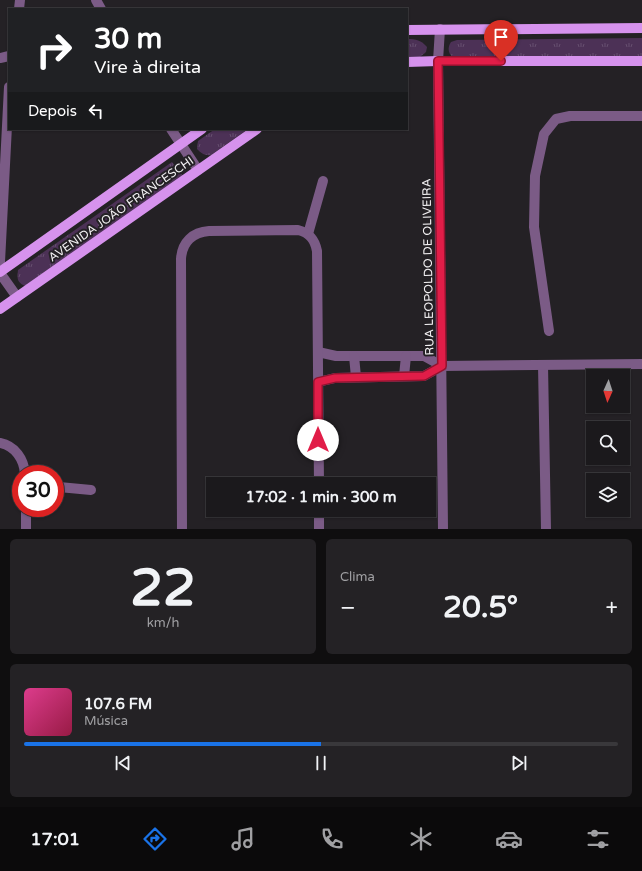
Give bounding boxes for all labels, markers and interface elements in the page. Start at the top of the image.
pin [484,20,518,61]
text: 30 m [94,22,162,56]
icon: right [28,24,80,76]
icon: arrive [490,26,512,48]
text: Vire à direita [94,56,201,78]
icon: left [85,100,107,122]
text: Depois [28,102,77,120]
street label: AVENIDA JOÃO FRANCESCHI [46,153,196,265]
street label: RUA LEOPOLDO DE OLIVEIRA [419,178,437,356]
north arrow [586,369,630,413]
map controls [586,369,630,517]
position arrow [297,419,339,461]
button: search [586,421,630,465]
speed limit sign: 30 [12,465,64,517]
button: layers [586,473,630,517]
text: 17:02 · 1 min · 300 m [246,488,396,506]
text: 22 [130,557,196,620]
text: Clima [340,569,375,585]
text: 20.5° [443,589,518,626]
text: − [340,595,356,621]
text: + [606,595,618,621]
text: km/h [147,615,179,631]
text: 107.6 FM [84,695,152,713]
text: Música [84,713,128,729]
icon: previous [112,752,134,774]
icon: pause [310,752,332,774]
icon: next [508,752,530,774]
icon: directions [141,825,169,853]
icon: music [229,825,257,853]
icon: phone [318,825,346,853]
icon: climate [407,825,435,853]
icon: car [495,825,523,853]
icon: filters [584,825,612,853]
text: 17:01 [30,828,80,850]

